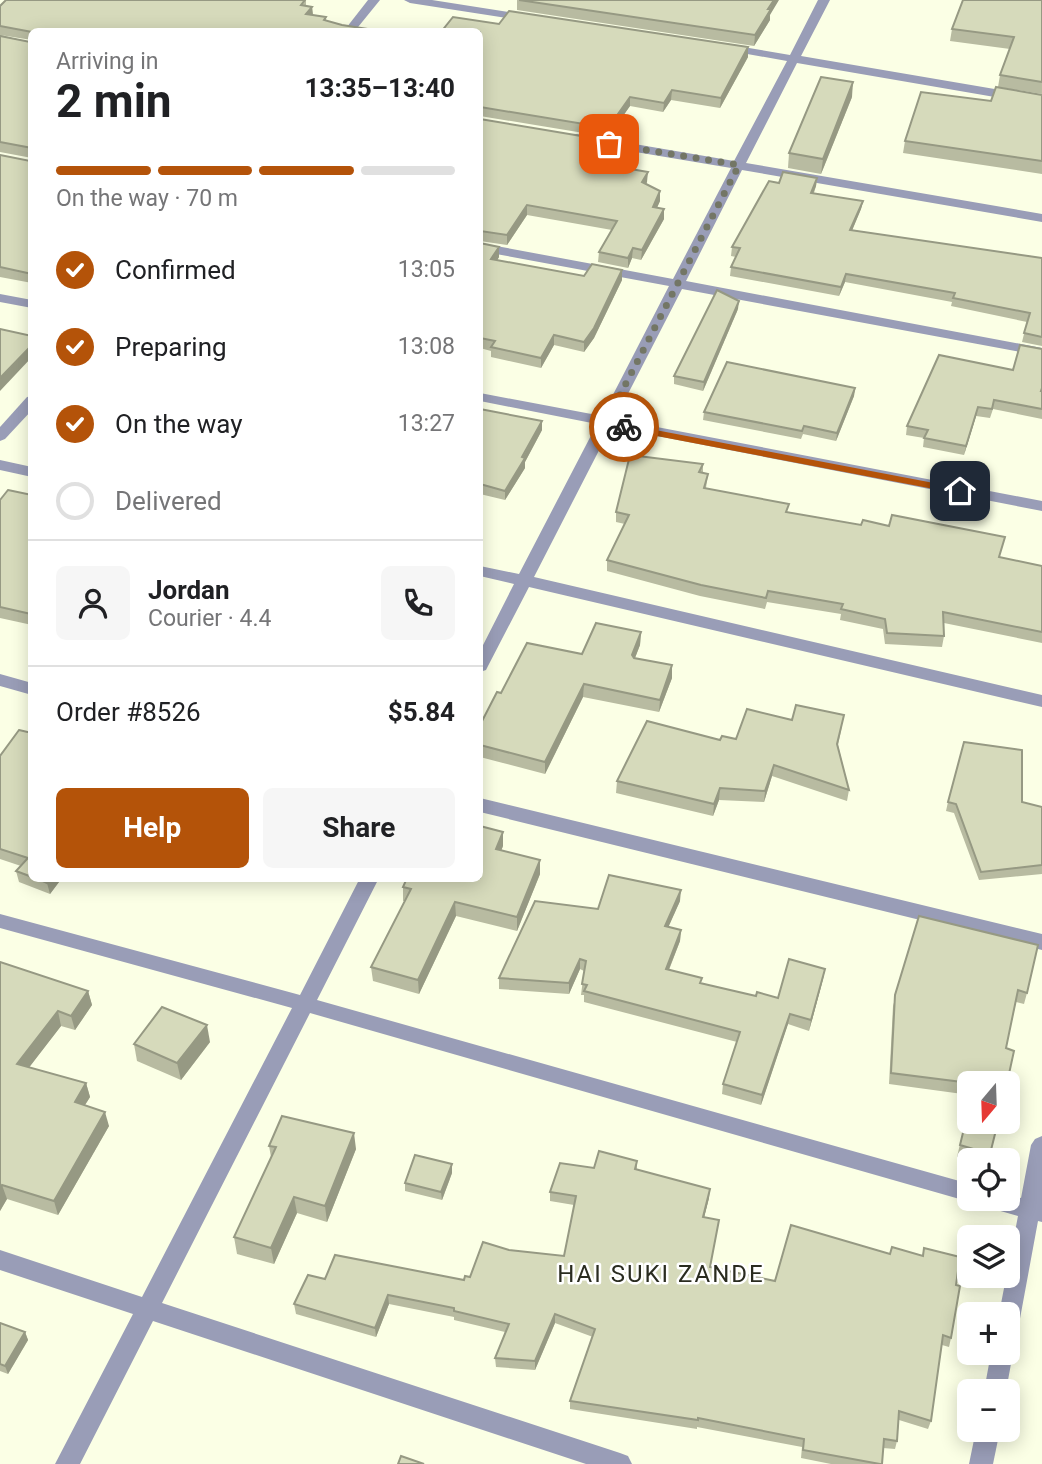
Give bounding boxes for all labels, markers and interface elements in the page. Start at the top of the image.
text: Arriving in [56,48,159,75]
text: 13:35–13:40 [305,73,455,103]
text: 2 min [56,74,172,128]
pin [579,114,639,174]
icon: bag [590,125,628,163]
text: On the way · 70 m [56,185,238,212]
icon: check [56,251,94,289]
text: Confirmed [115,255,236,285]
text: 13:05 [398,256,455,283]
icon: check [56,328,94,366]
text: Preparing [115,332,227,362]
text: 13:08 [398,333,455,360]
courier [589,392,659,462]
icon: check [56,405,94,443]
icon: bike [605,408,643,446]
text: On the way [115,409,243,439]
text: 13:27 [398,410,455,437]
pin [930,461,990,521]
icon: home [941,472,979,510]
text: Delivered [115,486,222,516]
button: person [56,566,130,640]
button: phone [381,566,455,640]
text: Jordan [148,575,230,605]
text: Courier · 4.4 [148,605,271,632]
text: Order #8526 [56,697,201,727]
text: $5.84 [388,697,455,727]
button: Help [56,788,249,868]
button: Share [263,788,455,868]
north arrow [957,1071,1020,1134]
map controls [957,1071,1020,1442]
button: locate [957,1148,1020,1211]
button: layers [957,1225,1020,1288]
district label: HAI SUKI ZANDE [557,1260,765,1288]
button: + [957,1302,1020,1365]
button: − [957,1379,1020,1442]

